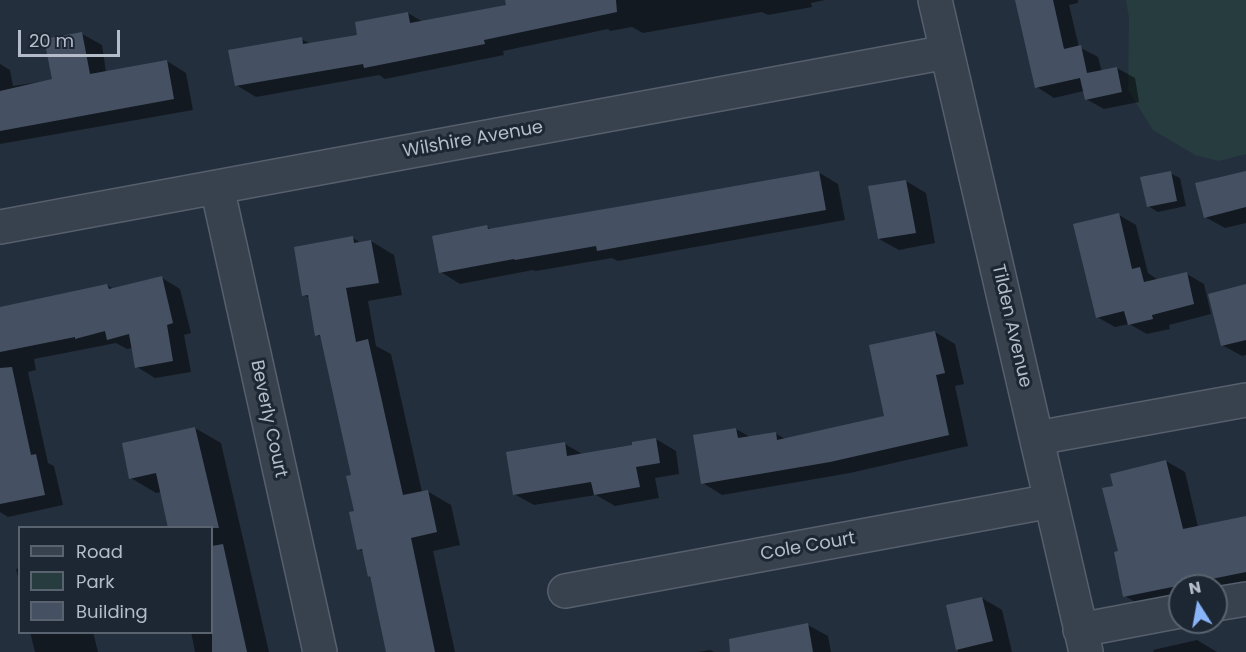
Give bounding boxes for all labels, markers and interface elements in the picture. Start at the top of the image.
scale bar [21,18,123,56]
text: 20 m [29,28,74,53]
street label: Wilshire Avenue [401,117,545,163]
street label: Tilden Avenue [986,262,1036,390]
street label: Beverly Court [245,358,291,480]
legend [18,526,213,634]
street label: Cole Court [759,528,857,566]
text: Road [76,539,123,564]
text: Park [76,569,115,594]
north arrow [1168,574,1228,634]
text: N [1187,575,1203,600]
text: Building [76,599,148,624]

